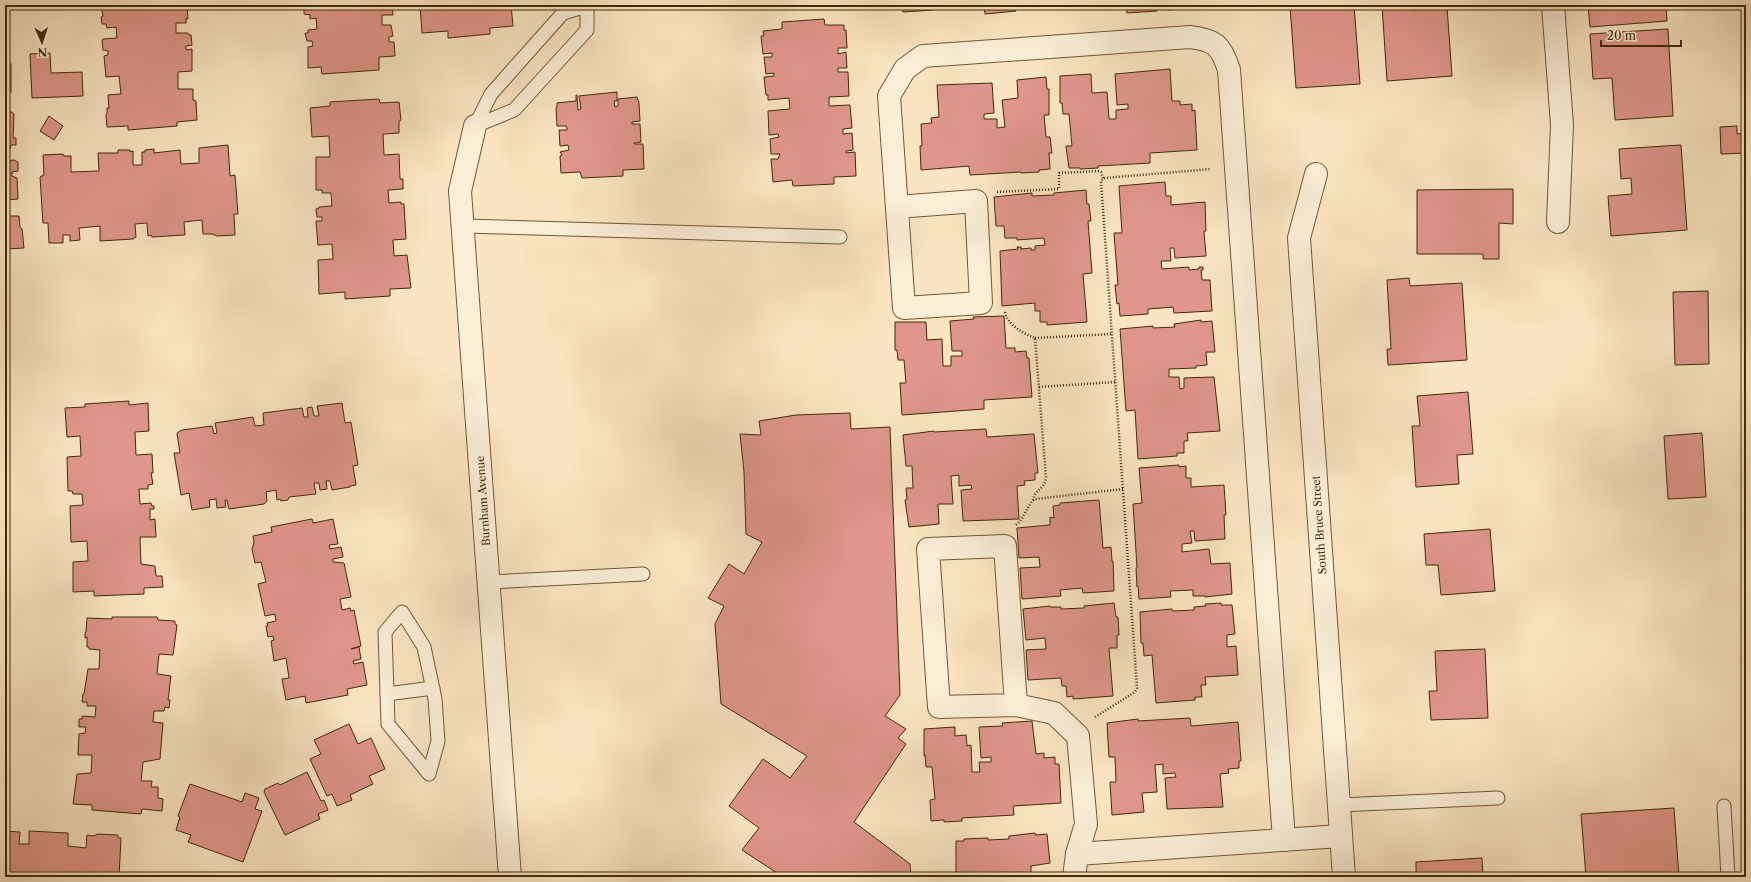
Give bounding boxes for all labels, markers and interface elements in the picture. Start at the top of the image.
north arrow [22,22,62,62]
scale bar [1601,22,1681,48]
text: 20 m [1607,28,1636,43]
text: N [37,45,48,59]
street label: Burnham Avenue [473,455,493,547]
street label: South Bruce Street [1309,475,1329,575]

